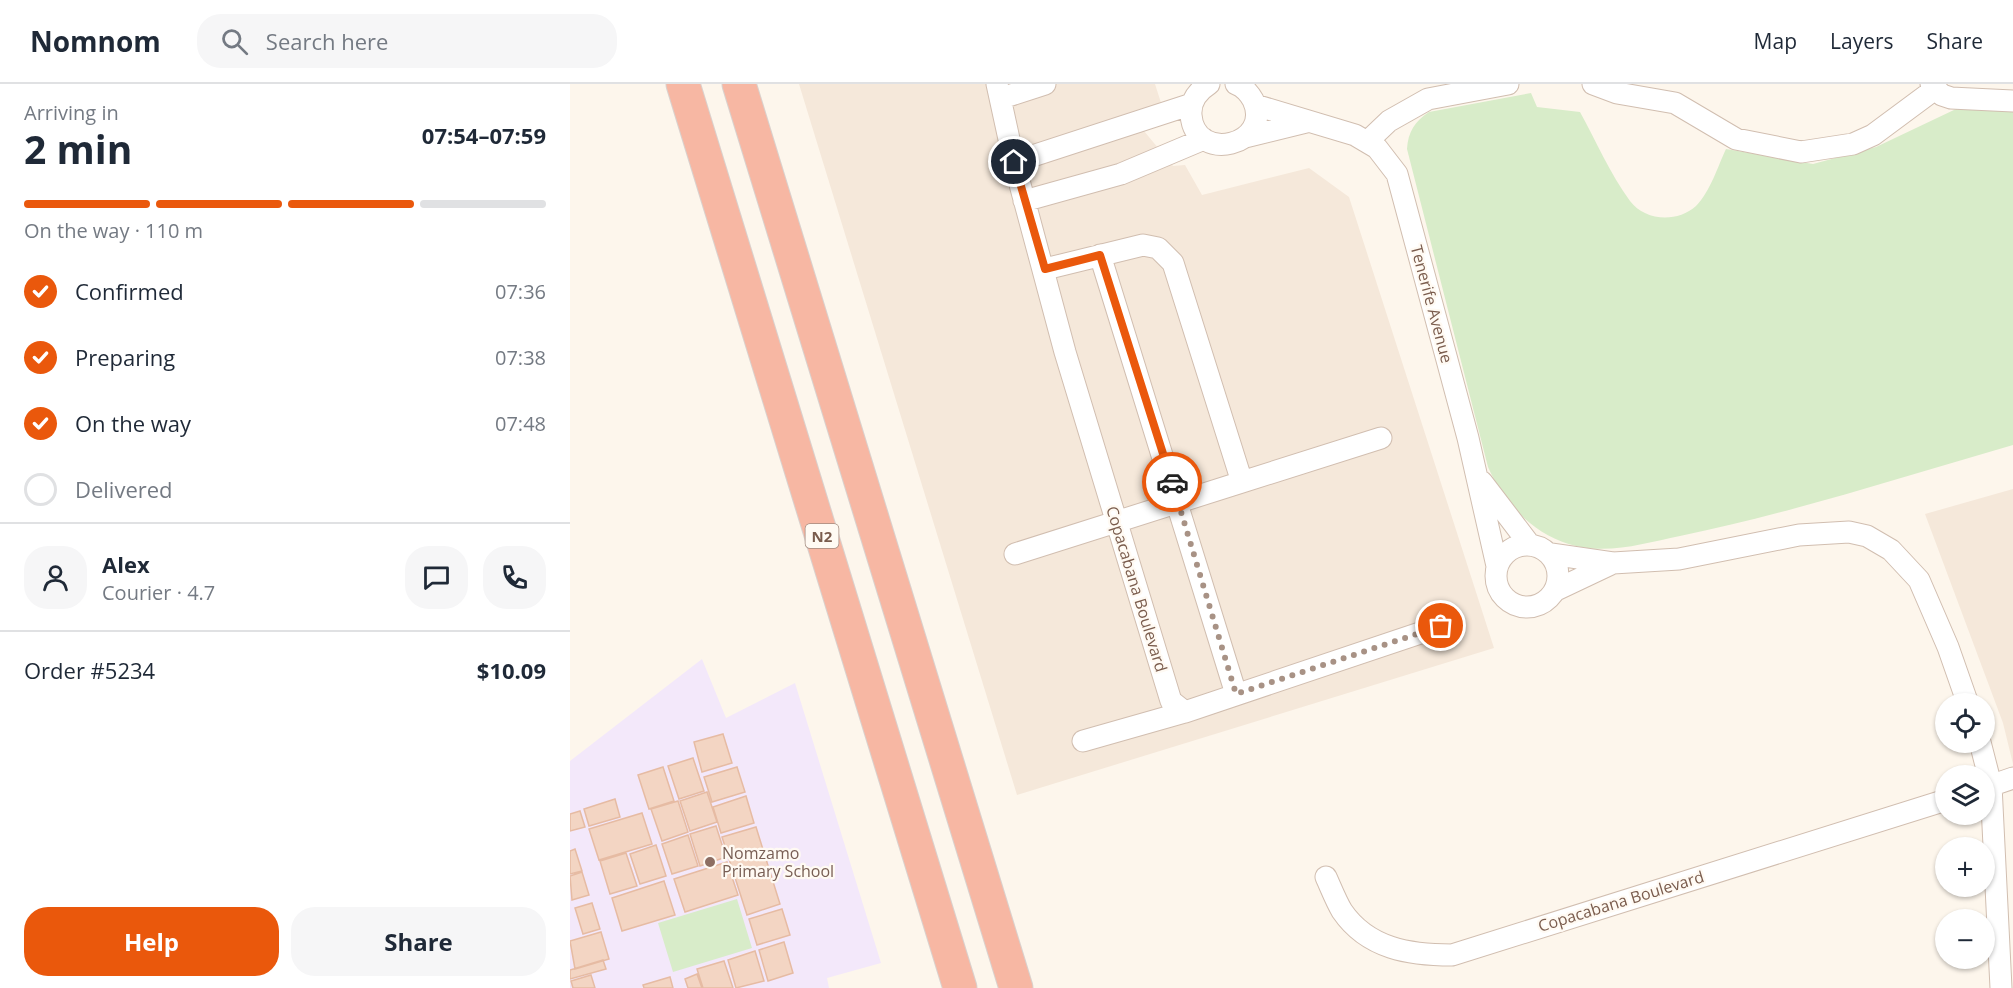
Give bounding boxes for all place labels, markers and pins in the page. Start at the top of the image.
pin [988,136,1039,187]
pin [1415,600,1466,651]
place label: Nomzamo Primary School [722,842,834,882]
marker: Nomzamo Primary School [703,855,717,869]

